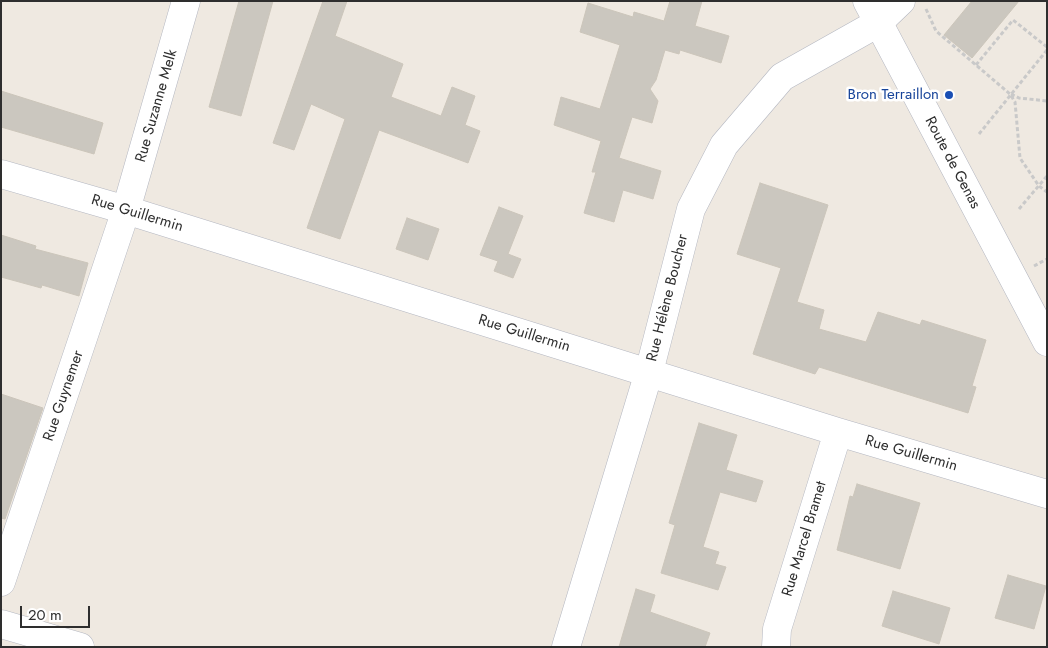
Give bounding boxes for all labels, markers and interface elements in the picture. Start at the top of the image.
street label: Rue Suzanne Melk [132,47,182,165]
place label: Bron Terraillon [848,86,939,104]
marker: Bron Terraillon [943,89,955,101]
street label: Route de Genas [920,114,984,212]
street label: Rue Guillermin [89,191,185,237]
street label: Rue Hélène Boucher [643,232,693,364]
street label: Rue Guillermin [476,311,572,357]
street label: Rue Guynemer [40,348,88,444]
street label: Rue Guillermin [863,432,959,476]
street label: Rue Marcel Bramet [779,479,831,599]
scale bar [22,596,92,628]
text: 20 m [28,604,62,626]

